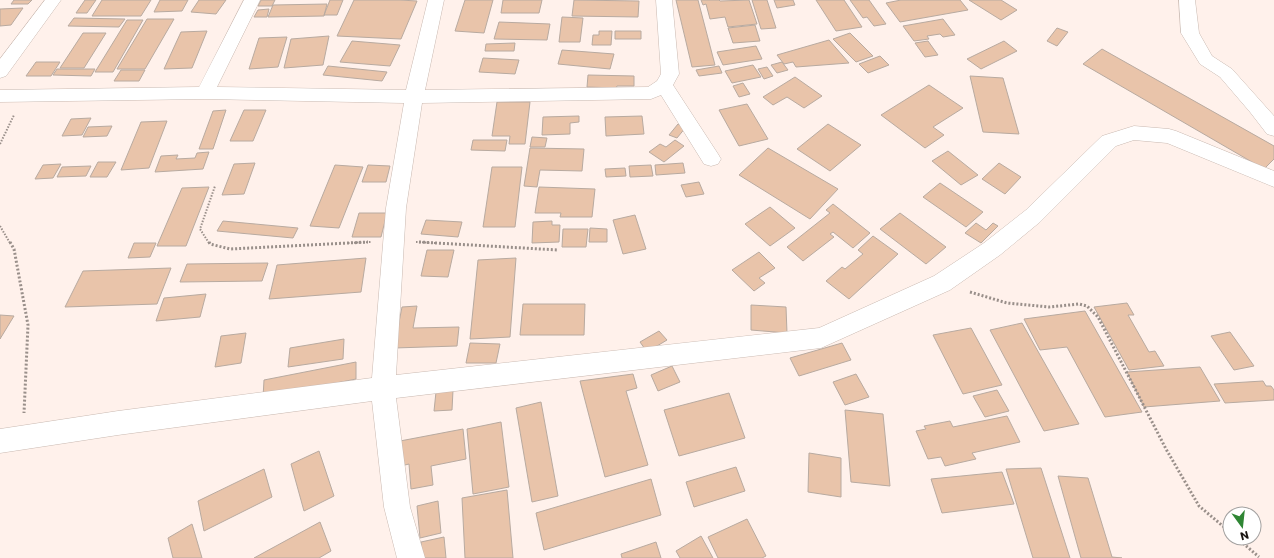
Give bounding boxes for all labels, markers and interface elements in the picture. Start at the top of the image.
north arrow [1222,506,1262,546]
text: N [1239,527,1251,544]

